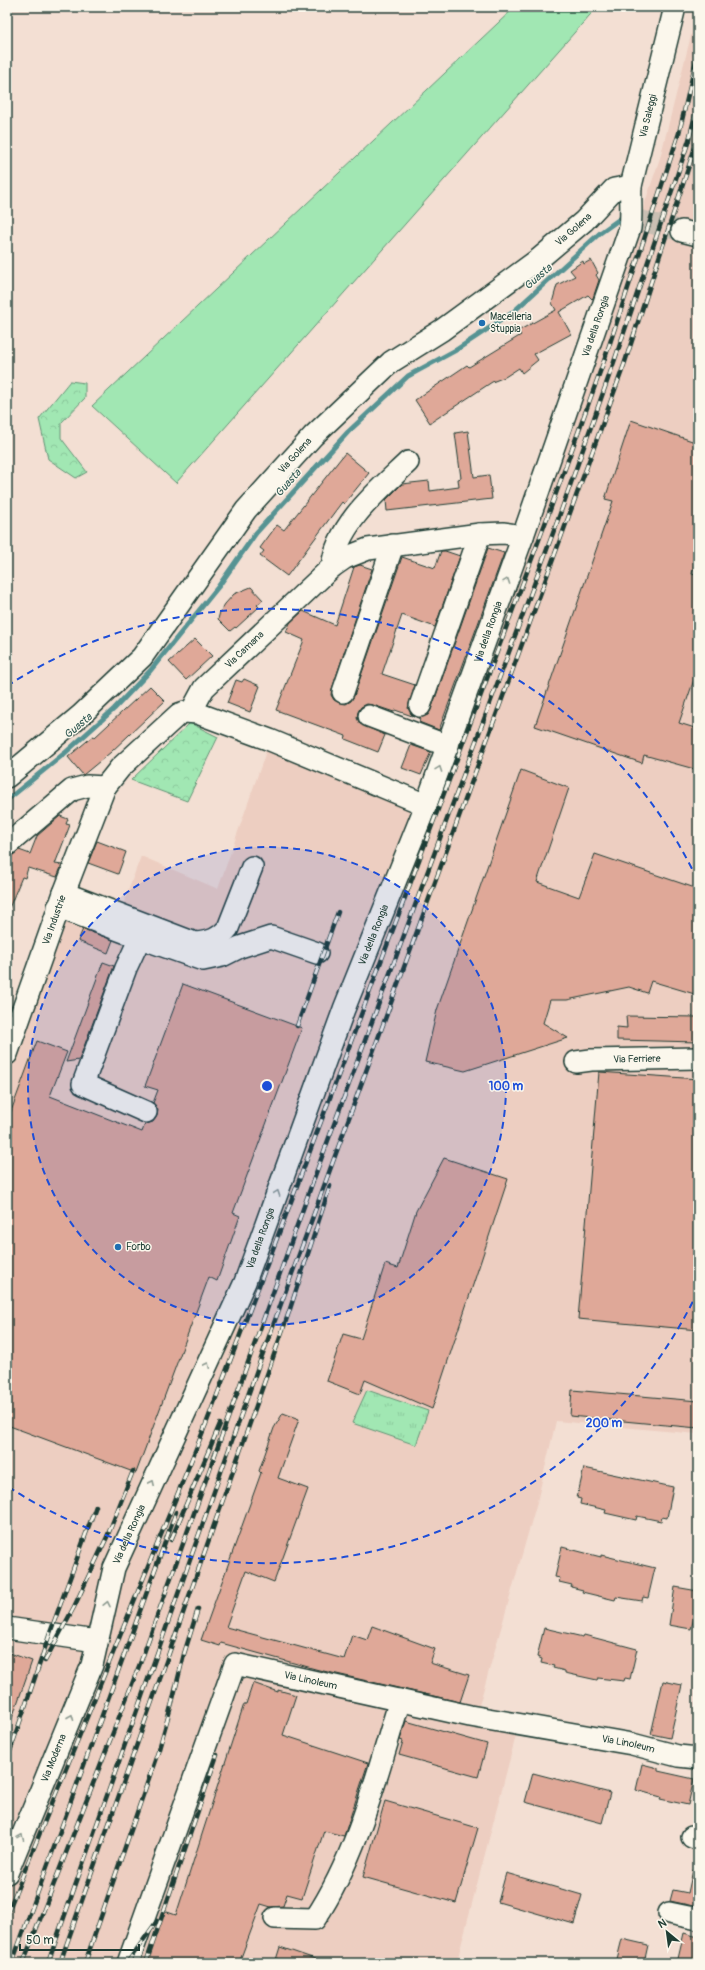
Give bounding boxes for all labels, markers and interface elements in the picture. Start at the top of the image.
street label: Via Saleggi [637,93,659,139]
street label: Via Golena [553,210,594,248]
water label: Guasta [522,261,555,293]
street label: Via della Rongia [580,294,612,359]
place label: Macelleria Stuppia [490,311,532,335]
marker: Macelleria Stuppia [477,318,487,328]
street label: Via Golena [276,435,315,476]
water label: Guasta [272,466,304,499]
one-way arrow [503,577,511,584]
street label: Via della Rongia [472,599,505,664]
street label: Via Camana [223,628,267,671]
water label: Guasta [61,710,95,741]
one-way arrow [435,765,443,772]
street label: Via Industrie [40,894,69,947]
street label: Via della Rongia [356,902,391,967]
street label: Via Ferriere [613,1053,661,1066]
centre of rings [260,1079,274,1093]
text: 100 m [489,1079,524,1094]
one-way arrow [273,1190,281,1197]
street label: Via della Rongia [244,1206,278,1271]
place label: Forbo [126,1241,151,1253]
marker: Forbo [113,1242,123,1252]
one-way arrow [202,1362,210,1370]
text: 200 m [586,1416,623,1431]
one-way arrow [147,1480,155,1487]
street label: Via della Rongia [110,1502,148,1566]
one-way arrow [102,1601,110,1607]
street label: Via Linoleum [283,1669,338,1692]
one-way arrow [66,1713,74,1720]
street label: Via Moderna [39,1732,69,1784]
street label: Via Linoleum [601,1733,656,1756]
one-way arrow [17,1833,25,1840]
north arrow [647,1912,687,1952]
text: N [656,1916,669,1931]
scale bar [20,1926,139,1952]
text: 50 m [26,1933,54,1948]

